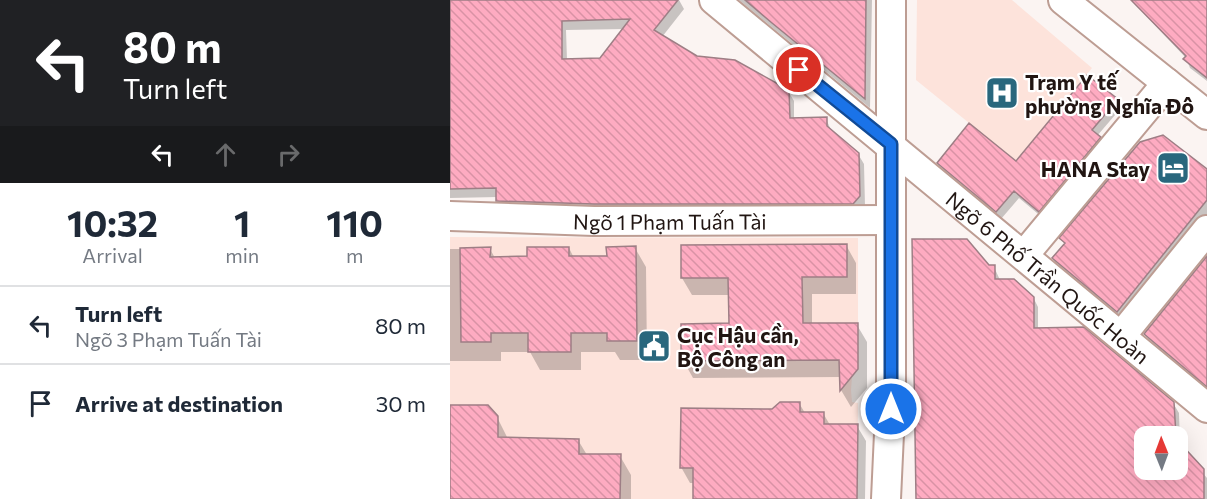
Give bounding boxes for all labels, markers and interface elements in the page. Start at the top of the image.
text: 80 m [123,20,222,72]
icon: left [24,24,102,102]
pin [773,44,824,95]
icon: arrive [782,53,815,86]
place label: Trạm Y tế phường Nghĩa Đô [1025,69,1194,118]
text: Turn left [123,72,227,105]
hospital icon: Trạm Y tế phường Nghĩa Đô [984,75,1020,111]
icon: left [146,138,179,171]
icon: ahead [209,138,242,171]
icon: right [272,138,305,171]
hotel icon: HANA Stay [1155,150,1191,186]
place label: HANA Stay [1041,156,1150,181]
street label: Ngõ 6 Phố Trần Quốc Hoàn [942,185,1155,368]
text: 10:32 [67,200,158,244]
text: 1 [234,200,250,244]
text: 110 [326,200,383,244]
street label: Ngõ 1 Phạm Tuấn Tài [573,208,767,234]
text: Arrival [82,243,143,267]
text: min [225,243,259,267]
text: m [346,243,363,267]
text: Turn left [75,300,162,327]
icon: left [24,309,57,342]
text: 80 m [375,312,426,339]
place label: Cục Hậu cần, Bộ Công an [677,322,799,372]
text: Ngõ 3 Phạm Tuấn Tài [75,327,262,351]
public building icon: Cục Hậu cần, Bộ Công an [636,328,672,364]
position arrow [859,377,923,441]
icon: arrive [24,387,57,420]
text: Arrive at destination [75,390,283,417]
text: 30 m [376,390,426,417]
north arrow [1134,426,1188,480]
map controls [1134,426,1188,480]

